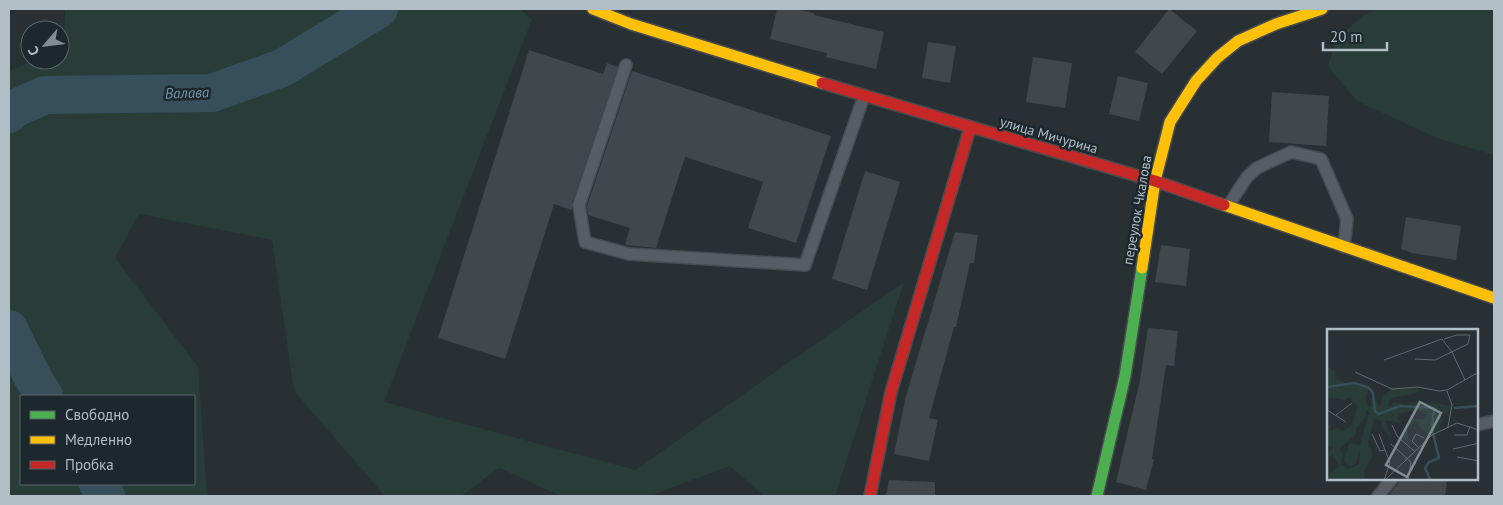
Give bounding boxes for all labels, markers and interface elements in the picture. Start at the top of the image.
north arrow [20,20,70,70]
scale bar [1323,20,1387,52]
text: 20 m [1330,27,1363,46]
text: С [24,43,43,59]
water label: Валава [164,82,210,103]
street label: улица Мичурина [998,112,1100,158]
street label: переулок Чкалова [1119,154,1156,266]
inset map [1327,329,1478,480]
legend [20,395,195,485]
text: Свободно [65,405,129,424]
text: Медленно [65,430,132,449]
text: Пробка [65,455,114,474]

